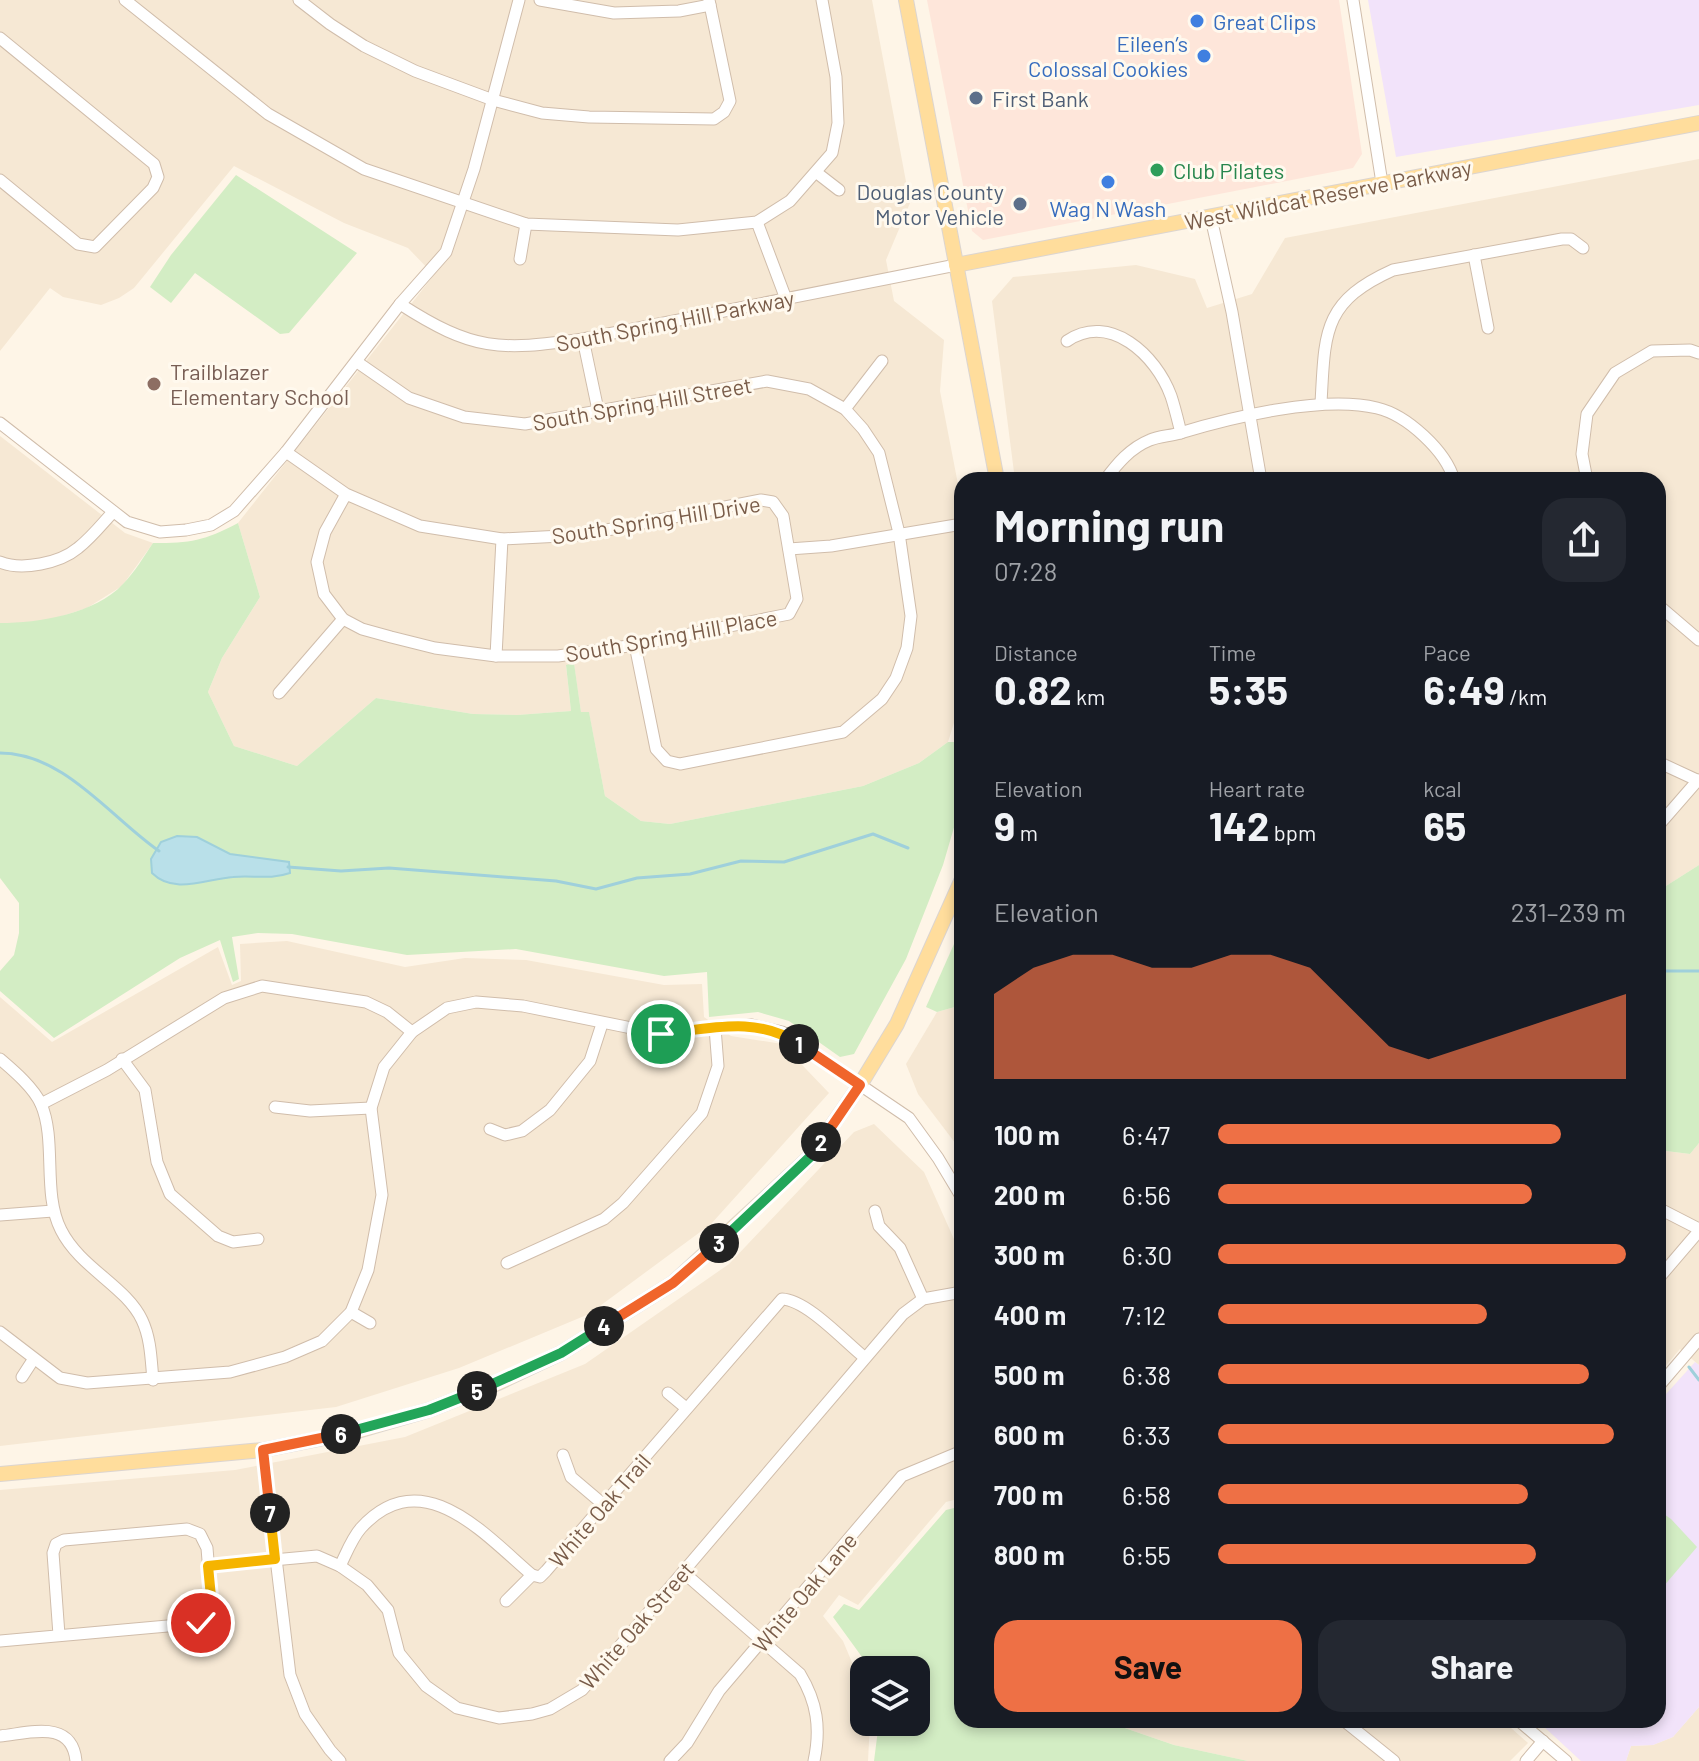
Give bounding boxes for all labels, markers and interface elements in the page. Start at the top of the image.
place label: Great Clips [1213,8,1316,34]
marker: Great Clips [1188,12,1206,30]
place label: Eileen’s Colossal Cookies [1028,30,1188,81]
marker: Eileen’s Colossal Cookies [1195,47,1213,65]
place label: First Bank [992,85,1089,111]
marker: First Bank [967,89,985,107]
street label: West Wildcat Reserve Parkway [1182,153,1474,235]
place label: Club Pilates [1173,157,1284,183]
marker: Club Pilates [1148,161,1166,179]
marker: Wag N Wash [1099,173,1117,191]
place label: Douglas County Motor Vehicle [856,178,1004,229]
marker: Douglas County Motor Vehicle [1011,195,1029,213]
place label: Wag N Wash [1050,195,1166,221]
street label: South Spring Hill Parkway [554,284,796,356]
place label: Trailblazer Elementary School [170,358,349,409]
street label: South Spring Hill Street [530,371,754,435]
marker: Trailblazer Elementary School [145,375,163,393]
street label: South Spring Hill Drive [550,490,762,548]
text: Morning run [994,498,1224,551]
button: share [1542,498,1626,582]
text: 07:28 [994,555,1057,586]
street label: South Spring Hill Place [563,604,779,666]
text: Distance [994,639,1078,665]
text: Time [1209,639,1256,665]
text: Pace [1423,639,1471,665]
text: 0.82 [994,665,1072,713]
text: 5:35 [1209,665,1288,713]
text: 6:49 [1423,665,1505,713]
text: km [1072,683,1105,709]
text: /km [1505,683,1547,709]
text: Elevation [994,775,1083,801]
text: Heart rate [1209,775,1305,801]
text: kcal [1423,775,1462,801]
text: 9 [994,801,1015,849]
text: 142 [1209,801,1269,849]
text: 65 [1423,801,1466,849]
text: m [1015,819,1038,845]
text: bpm [1269,819,1316,845]
text: Elevation [994,896,1099,927]
text: 231–239 m [1511,896,1626,927]
pin [627,1000,695,1068]
icon: arrive [639,1012,683,1056]
pin: 1 [779,1024,819,1064]
text: 1 [795,1031,803,1057]
text: 100 m [994,1119,1060,1150]
text: 6:47 [1122,1119,1170,1150]
pin: 2 [801,1122,841,1162]
text: 2 [815,1129,827,1155]
text: 200 m [994,1179,1065,1210]
text: 6:56 [1122,1179,1171,1210]
pin: 3 [699,1223,739,1263]
text: 3 [713,1230,725,1256]
text: 300 m [994,1239,1065,1270]
text: 6:30 [1122,1239,1172,1270]
text: 400 m [994,1299,1066,1330]
text: 7:12 [1122,1299,1166,1330]
pin: 4 [584,1306,624,1346]
text: 4 [597,1313,611,1339]
text: 500 m [994,1359,1065,1390]
text: 6:38 [1122,1359,1171,1390]
pin: 5 [457,1371,497,1411]
text: 5 [471,1378,483,1404]
pin: 6 [321,1414,361,1454]
text: 600 m [994,1419,1065,1450]
text: 6:33 [1122,1419,1171,1450]
text: 6 [335,1421,347,1447]
street label: White Oak Trail [543,1448,655,1572]
text: 700 m [994,1479,1063,1510]
text: 6:58 [1122,1479,1171,1510]
pin: 7 [250,1493,290,1533]
text: 7 [265,1500,275,1526]
street label: White Oak Lane [746,1527,862,1657]
text: 800 m [994,1539,1065,1570]
text: 6:55 [1122,1539,1171,1570]
street label: White Oak Street [573,1556,699,1694]
pin [167,1589,235,1657]
icon: check [179,1601,223,1645]
button: Save [994,1620,1302,1712]
button: Share [1318,1620,1626,1712]
map controls [850,1656,930,1736]
button: layers [850,1656,930,1736]

